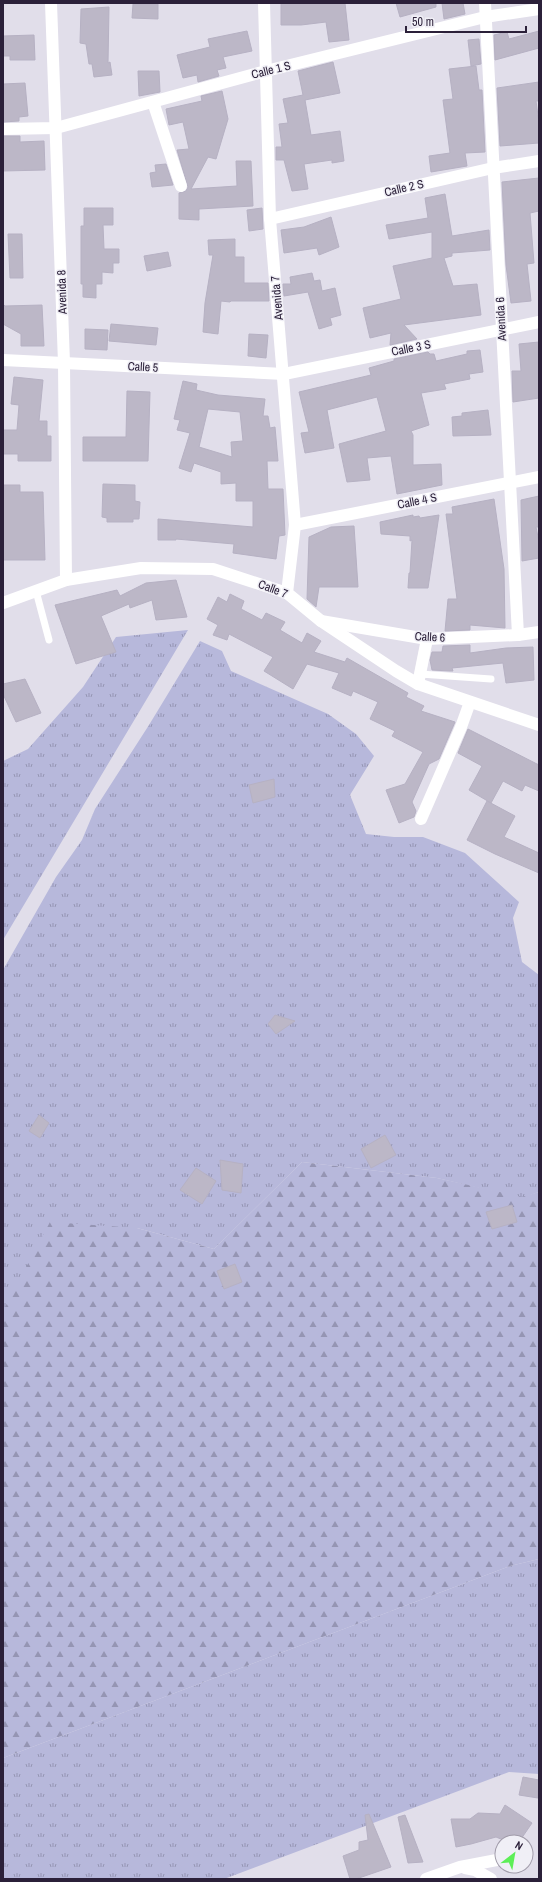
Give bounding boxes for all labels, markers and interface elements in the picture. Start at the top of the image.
scale bar [406,8,526,34]
text: 50 m [412,14,434,30]
street label: Calle 1 S [250,57,293,83]
street label: Calle 2 S [383,176,426,200]
street label: Avenida 8 [53,270,71,315]
street label: Avenida 7 [267,275,287,322]
street label: Avenida 6 [492,297,510,342]
street label: Calle 3 S [390,336,433,360]
street label: Calle 5 [127,358,159,376]
street label: Calle 4 S [396,489,439,513]
street label: Calle 7 [256,576,291,602]
street label: Calle 6 [414,628,446,646]
north arrow [494,1834,534,1874]
text: N [513,1838,526,1853]

